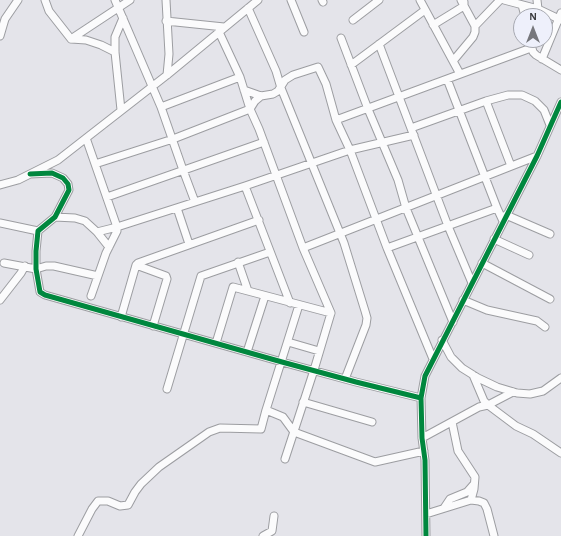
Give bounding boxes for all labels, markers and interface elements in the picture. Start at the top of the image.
north arrow [513,8,553,48]
text: N [529,11,537,22]

